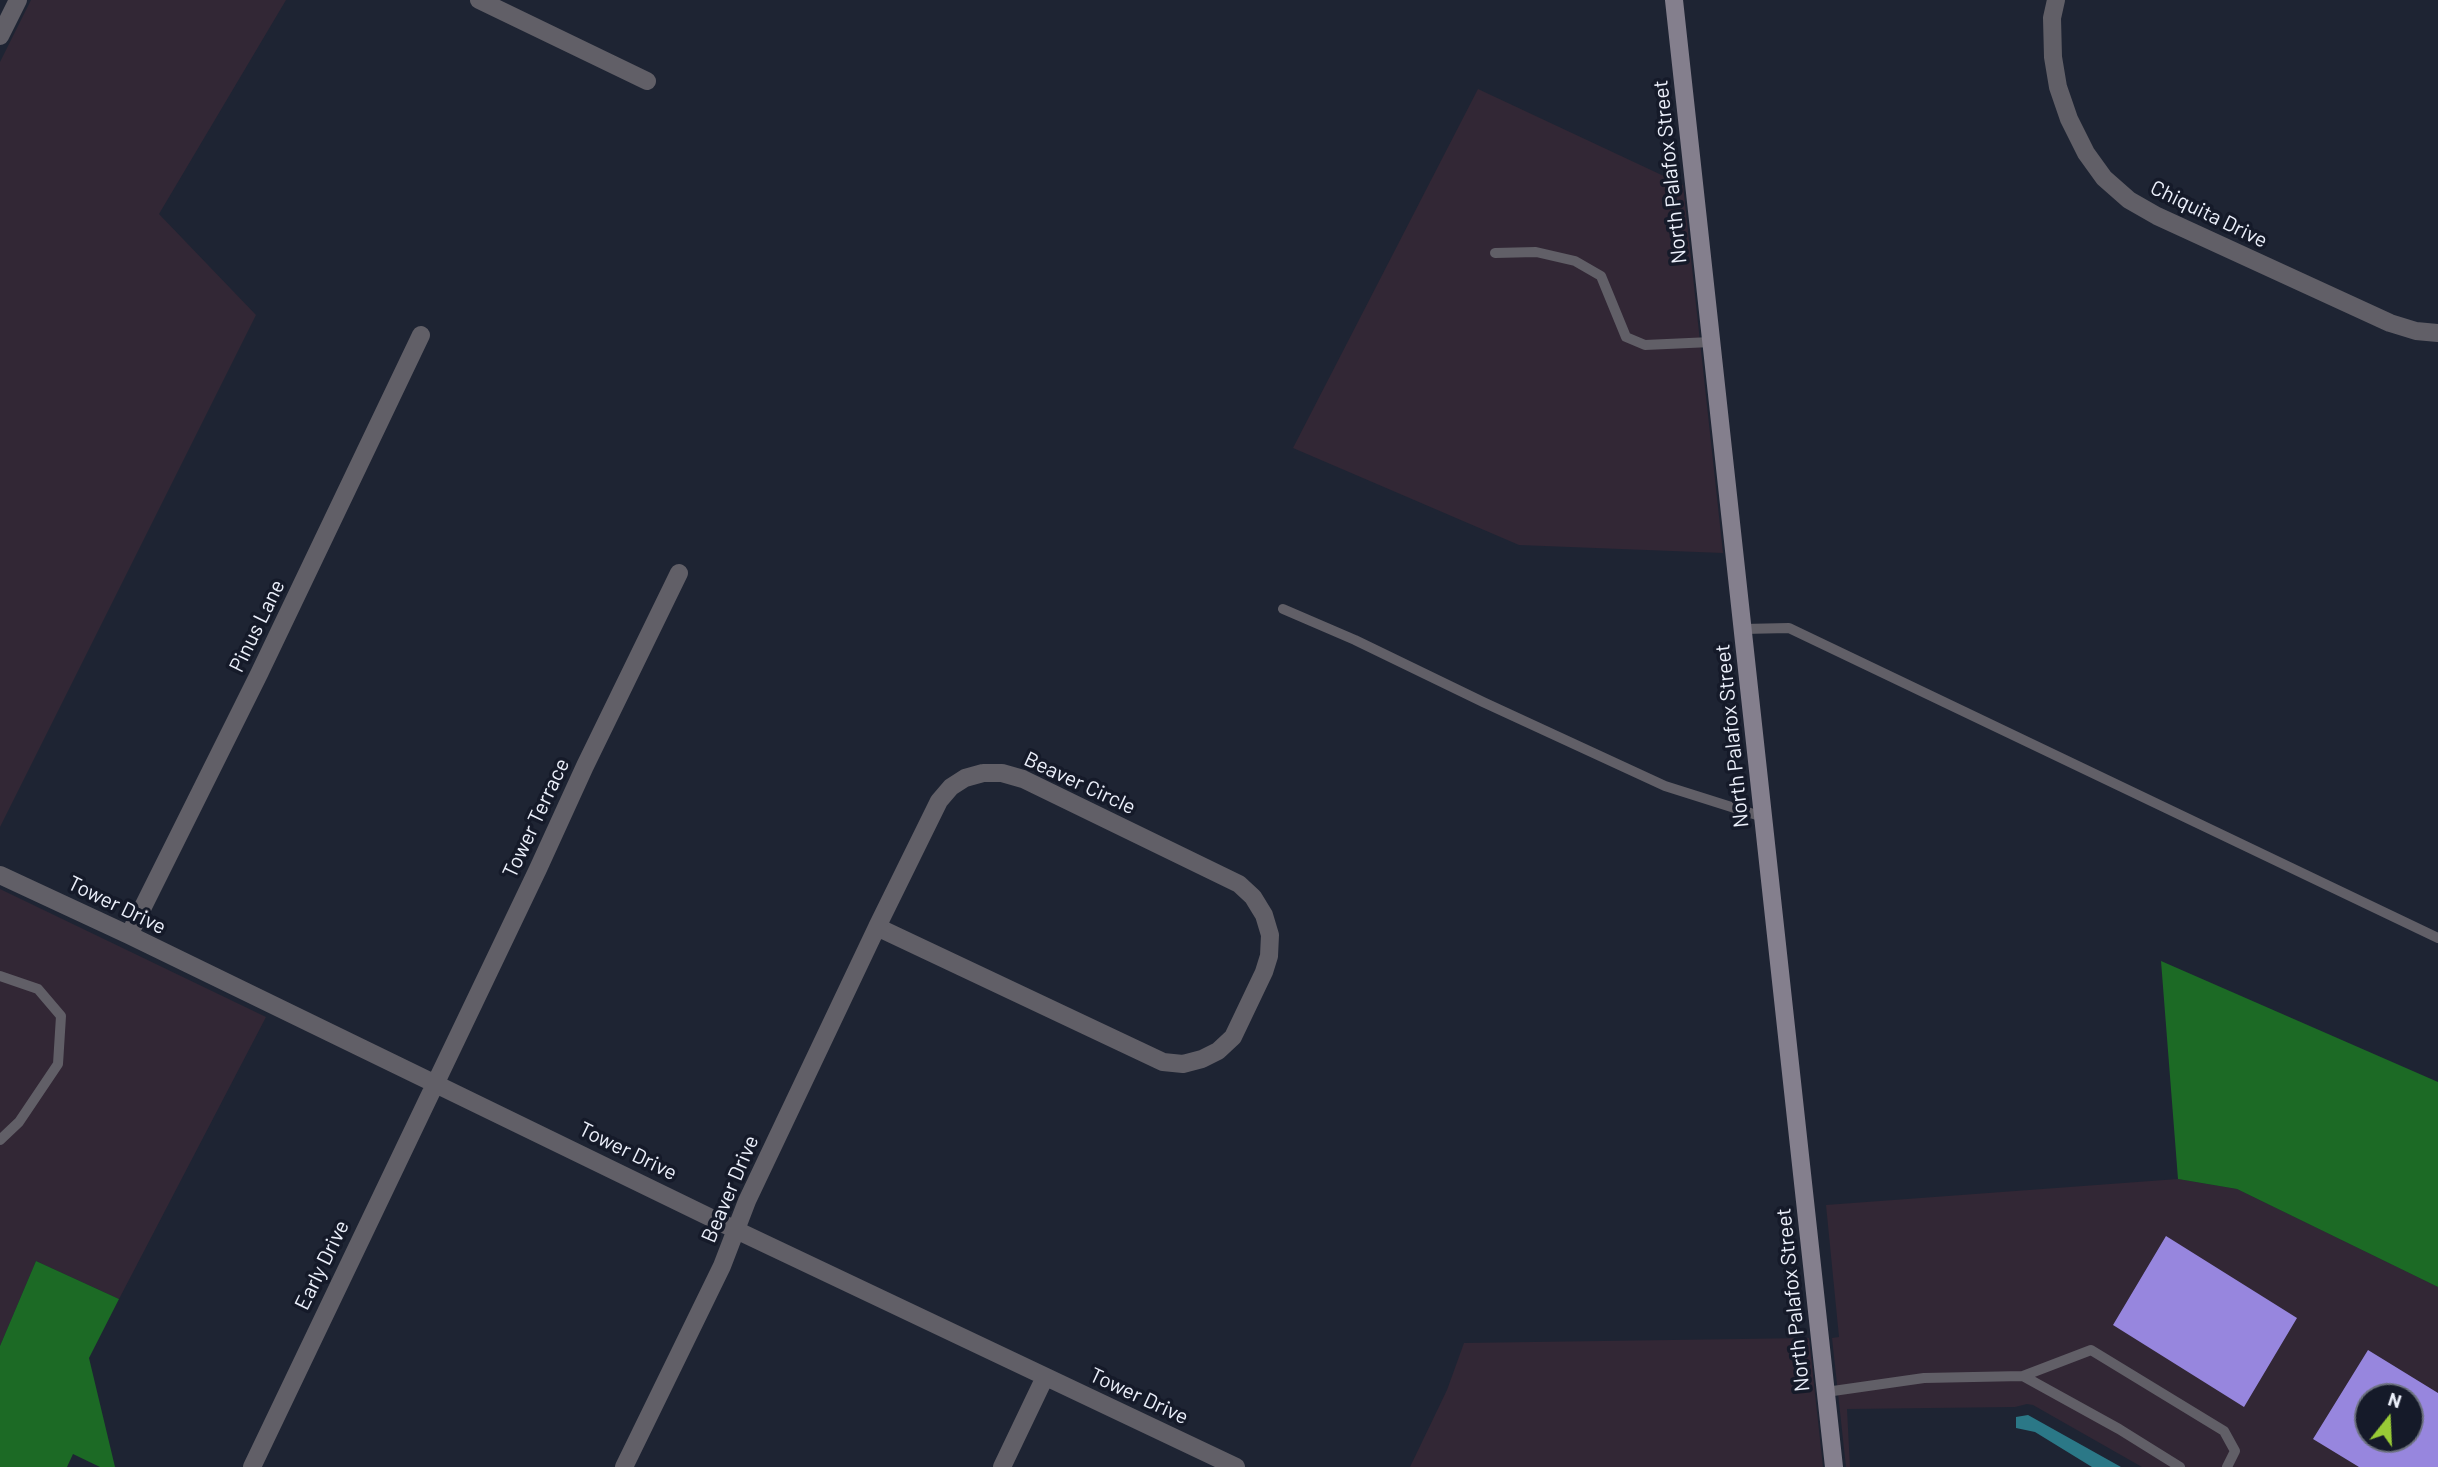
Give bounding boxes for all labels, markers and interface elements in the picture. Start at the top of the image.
street label: North Palafox Street [1648,79,1692,265]
street label: Chiquita Drive [2146,175,2272,253]
street label: Pinus Lane [224,576,290,676]
street label: North Palafox Street [1710,643,1754,829]
street label: Beaver Circle [1020,746,1140,820]
street label: Tower Terrace [497,754,575,882]
street label: Tower Drive [64,870,170,940]
street label: Tower Drive [575,1116,681,1186]
street label: Beaver Drive [696,1131,764,1247]
street label: North Palafox Street [1771,1207,1815,1393]
street label: Early Drive [290,1216,354,1314]
street label: Tower Drive [1086,1362,1192,1430]
north arrow [2354,1383,2424,1453]
text: N [2385,1387,2405,1412]

